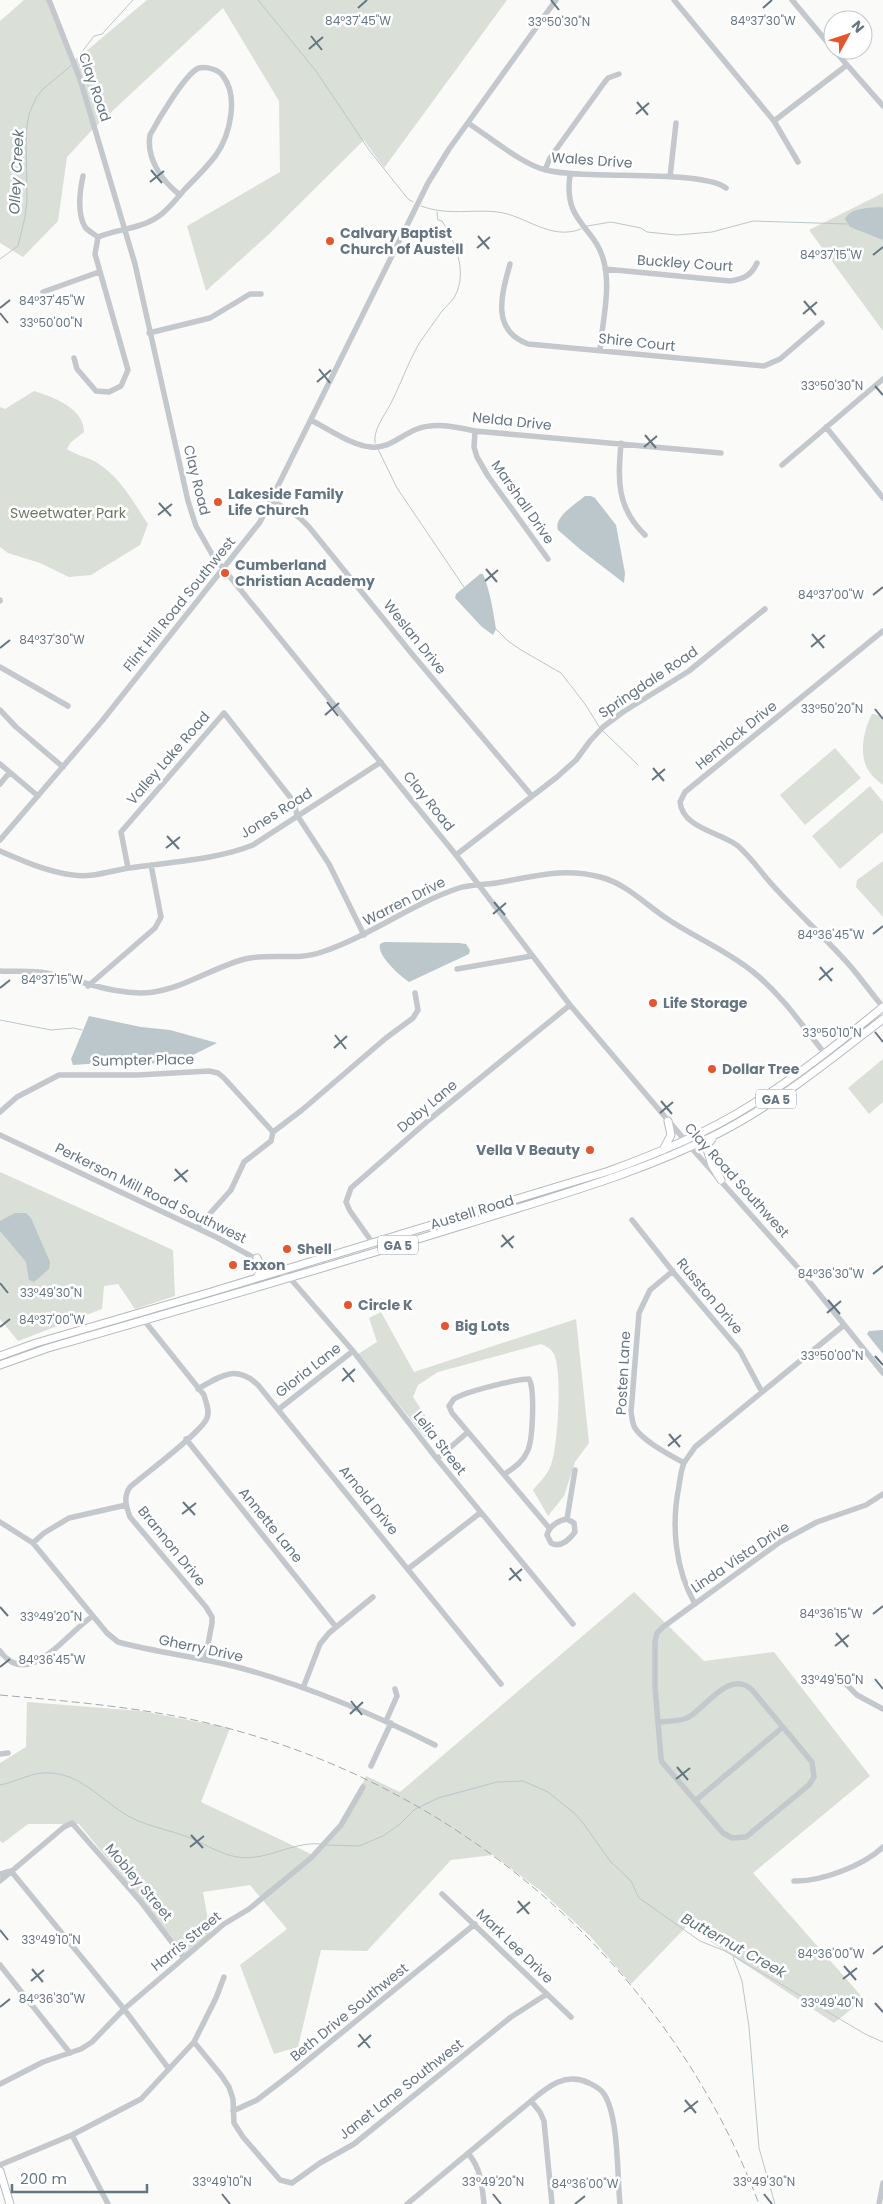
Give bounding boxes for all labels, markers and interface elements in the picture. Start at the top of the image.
north arrow [823,10,873,60]
text: 84°37'45"W [325,12,391,29]
text: 84°37'30"W [730,12,796,29]
text: 33°50'30"N [528,13,590,30]
text: N [847,16,869,37]
street label: Clay Road [74,50,116,124]
water label: Olley Creek [3,128,29,215]
street label: Wales Drive [551,147,634,173]
place label: Calvary Baptist Church of Austell [340,223,463,259]
marker: Calvary Baptist Church of Austell [324,235,336,247]
text: 84°37'15"W [800,246,862,263]
street label: Buckley Court [636,250,734,276]
text: 84°37'45"W [19,292,85,309]
text: 33°50'00"N [19,314,83,331]
street label: Shire Court [598,328,676,356]
text: 33°50'30"N [801,377,863,394]
street label: Nelda Drive [471,407,553,435]
street label: Clay Road [179,443,215,517]
street label: Marshall Drive [487,456,560,548]
place label: Lakeside Family Life Church [228,484,344,520]
marker: Lakeside Family Life Church [212,496,224,508]
park label: Sweetwater Park [10,503,127,523]
street label: Flint Hill Road Southwest [118,532,240,676]
place label: Cumberland Christian Academy [235,555,375,591]
marker: Cumberland Christian Academy [219,567,231,579]
text: 84°37'00"W [798,586,864,603]
street label: Weslan Drive [379,596,451,679]
text: 84°37'30"W [19,631,85,648]
street label: Springdale Road [594,641,702,723]
street label: Hemlock Drive [691,696,781,774]
text: 33°50'20"N [801,700,863,717]
street label: Valley Lake Road [122,707,214,809]
street label: Clay Road [399,767,459,835]
street label: Jones Road [236,783,316,843]
street label: Warren Drive [359,872,449,930]
text: 84°36'45"W [798,926,865,943]
text: 84°37'15"W [21,971,83,988]
place label: Life Storage [663,993,748,1013]
marker: Life Storage [647,997,659,1009]
text: 33°50'10"N [802,1024,862,1041]
street label: Sumpter Place [92,1049,194,1071]
place label: Dollar Tree [722,1059,800,1079]
marker: Dollar Tree [706,1063,718,1075]
street label: Doby Lane [393,1075,462,1137]
road number: GA 5 [756,1090,796,1108]
street label: Clay Road Southwest [680,1118,794,1242]
street label: Perkerson Mill Road Southwest [52,1138,250,1248]
place label: Vella V Beauty [476,1140,580,1160]
marker: Vella V Beauty [584,1144,596,1156]
street label: Austell Road [428,1190,516,1234]
road number: GA 5 [378,1236,418,1254]
place label: Shell [297,1239,332,1259]
marker: Shell [281,1243,293,1255]
street label: Russton Drive [672,1254,748,1339]
place label: Exxon [243,1255,285,1275]
marker: Exxon [227,1259,239,1271]
text: 84°36'30"W [798,1265,865,1282]
text: 33°49'30"N [20,1284,82,1301]
place label: Circle K [358,1295,413,1315]
marker: Circle K [342,1299,354,1311]
text: 84°37'00"W [19,1311,85,1328]
place label: Big Lots [455,1316,510,1336]
marker: Big Lots [439,1320,451,1332]
street label: Posten Lane [611,1330,635,1415]
street label: Gloria Lane [271,1338,345,1402]
text: 33°50'00"N [800,1347,864,1364]
street label: Lelia Street [409,1407,471,1479]
street label: Arnold Drive [335,1461,404,1539]
street label: Annette Lane [234,1483,308,1567]
street label: Brannon Drive [133,1502,211,1591]
street label: Linda Vista Drive [687,1516,793,1597]
text: 84°36'15"W [799,1605,863,1622]
text: 33°49'20"N [20,1608,82,1625]
street label: Gherry Drive [157,1629,245,1667]
text: 84°36'45"W [19,1651,86,1668]
text: 33°49'50"N [800,1671,864,1688]
street label: Mobley Street [101,1839,177,1925]
street label: Mark Lee Drive [472,1904,558,1988]
street label: Harris Street [147,1906,225,1976]
water label: Butternut Creek [678,1907,791,1983]
text: 33°49'10"N [21,1931,81,1948]
text: 84°36'00"W [798,1945,865,1962]
street label: Beth Drive Southwest [286,1958,412,2066]
text: 84°36'30"W [19,1990,86,2007]
text: 33°49'40"N [800,1994,864,2011]
street label: Janet Lane Southwest [335,2034,467,2144]
scale bar [12,2162,148,2194]
text: 200 m [20,2168,67,2189]
text: 33°49'10"N [192,2173,252,2190]
text: 33°49'20"N [462,2173,524,2190]
text: 33°49'30"N [733,2173,795,2190]
text: 84°36'00"W [552,2175,619,2192]

